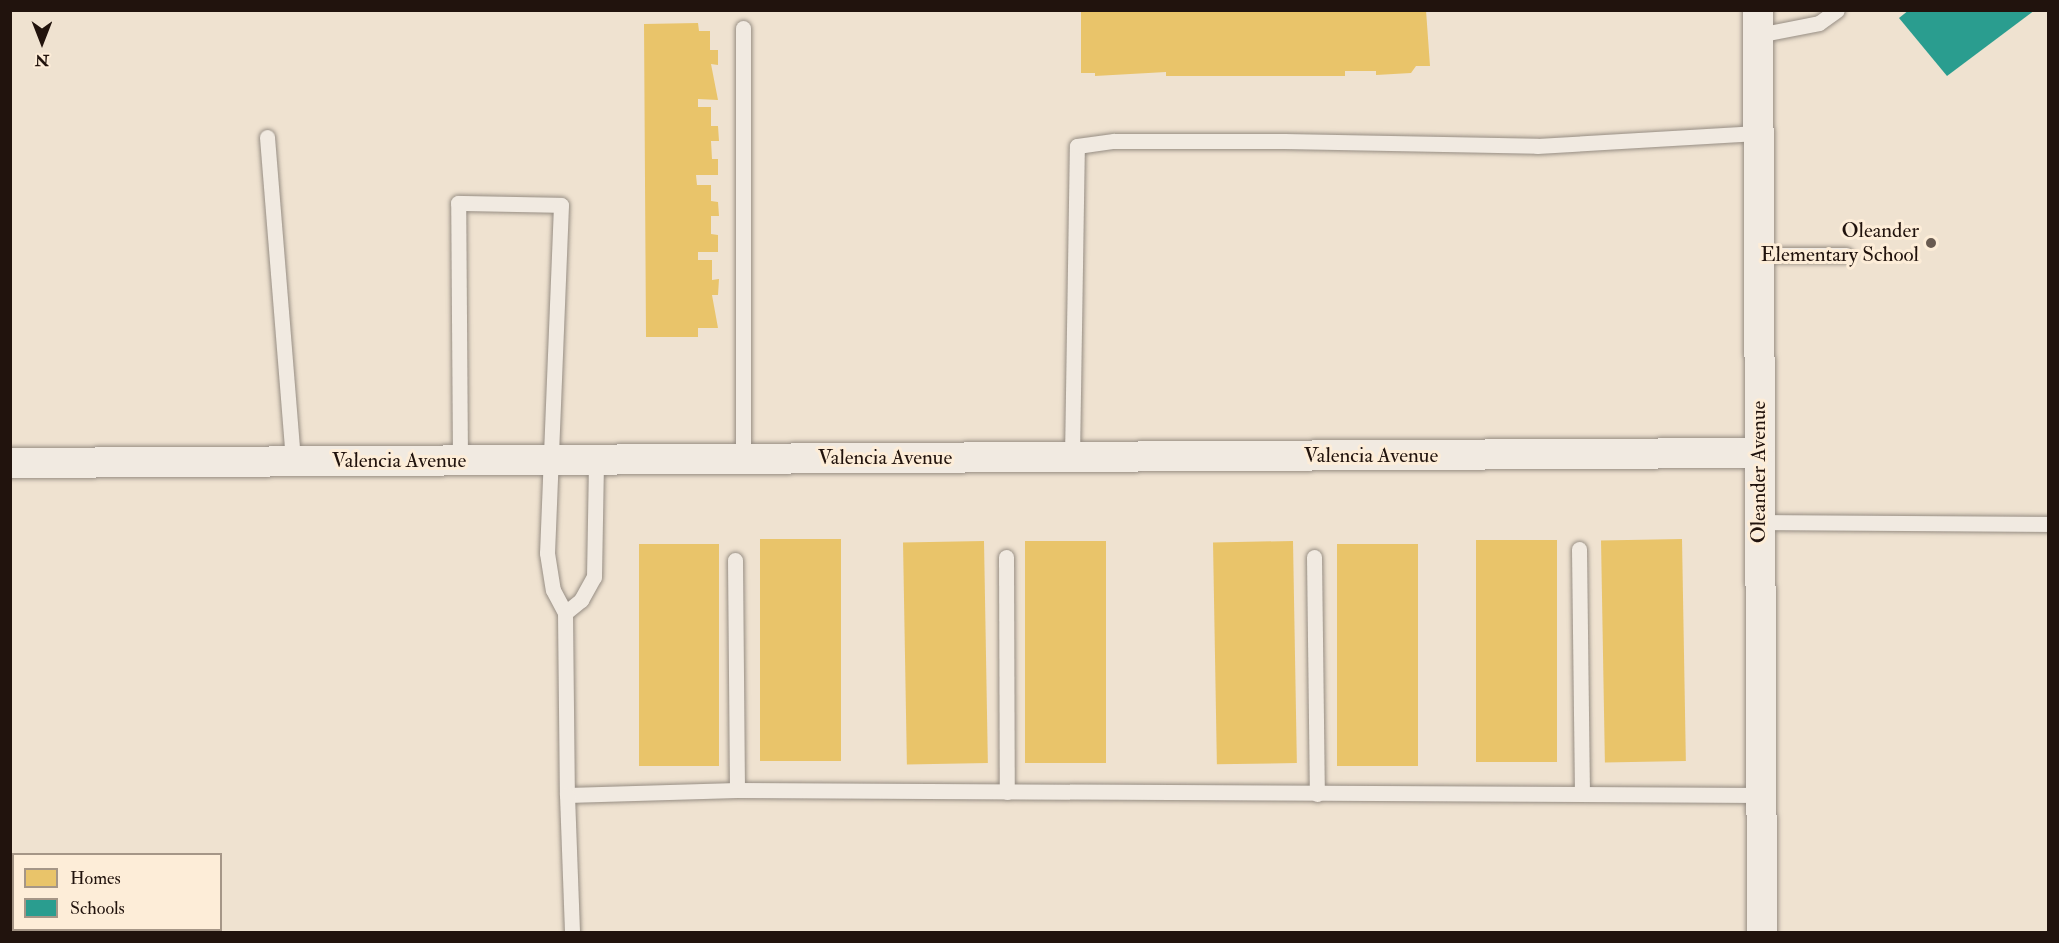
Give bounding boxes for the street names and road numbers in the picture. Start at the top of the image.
street label: Oleander Avenue [1746,401,1772,543]
street label: Valencia Avenue [1304,443,1438,469]
street label: Valencia Avenue [818,445,952,471]
street label: Valencia Avenue [332,448,466,474]

